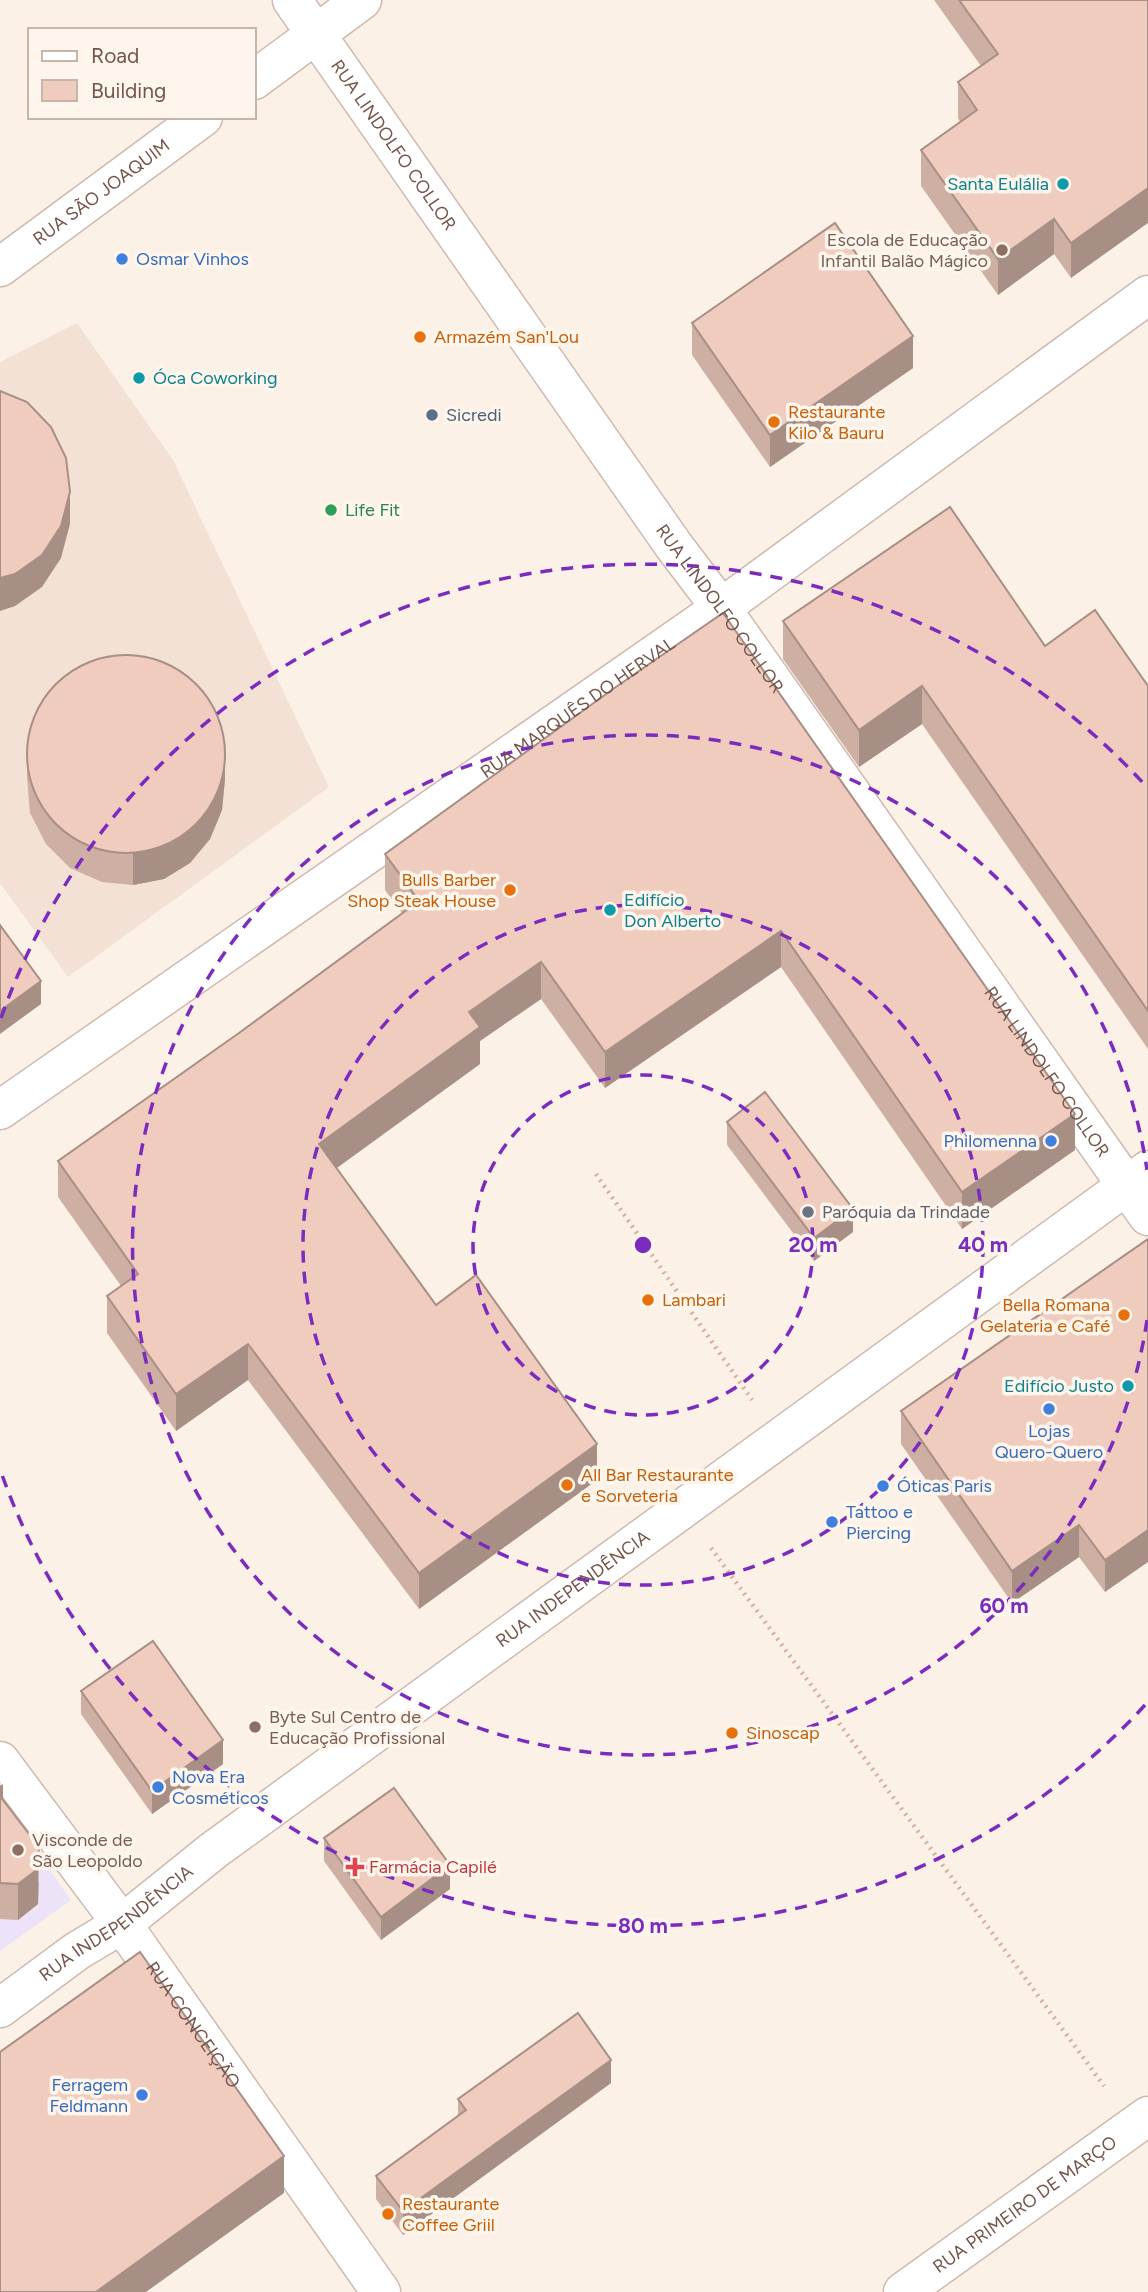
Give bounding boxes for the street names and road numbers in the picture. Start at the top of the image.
street label: RUA LINDOLFO COLLOR [326,55,461,235]
street label: RUA SÃO JOAQUIM [29,134,174,250]
street label: RUA LINDOLFO COLLOR [651,520,788,697]
street label: RUA MARQUÊS DO HERVAL [476,632,680,783]
street label: RUA LINDOLFO COLLOR [979,982,1114,1161]
street label: RUA INDEPENDÊNCIA [492,1526,654,1652]
street label: RUA INDEPENDÊNCIA [35,1860,197,1986]
street label: RUA CONCEIÇÃO [141,1958,245,2092]
street label: RUA PRIMEIRO DE MARÇO [929,2131,1121,2278]

